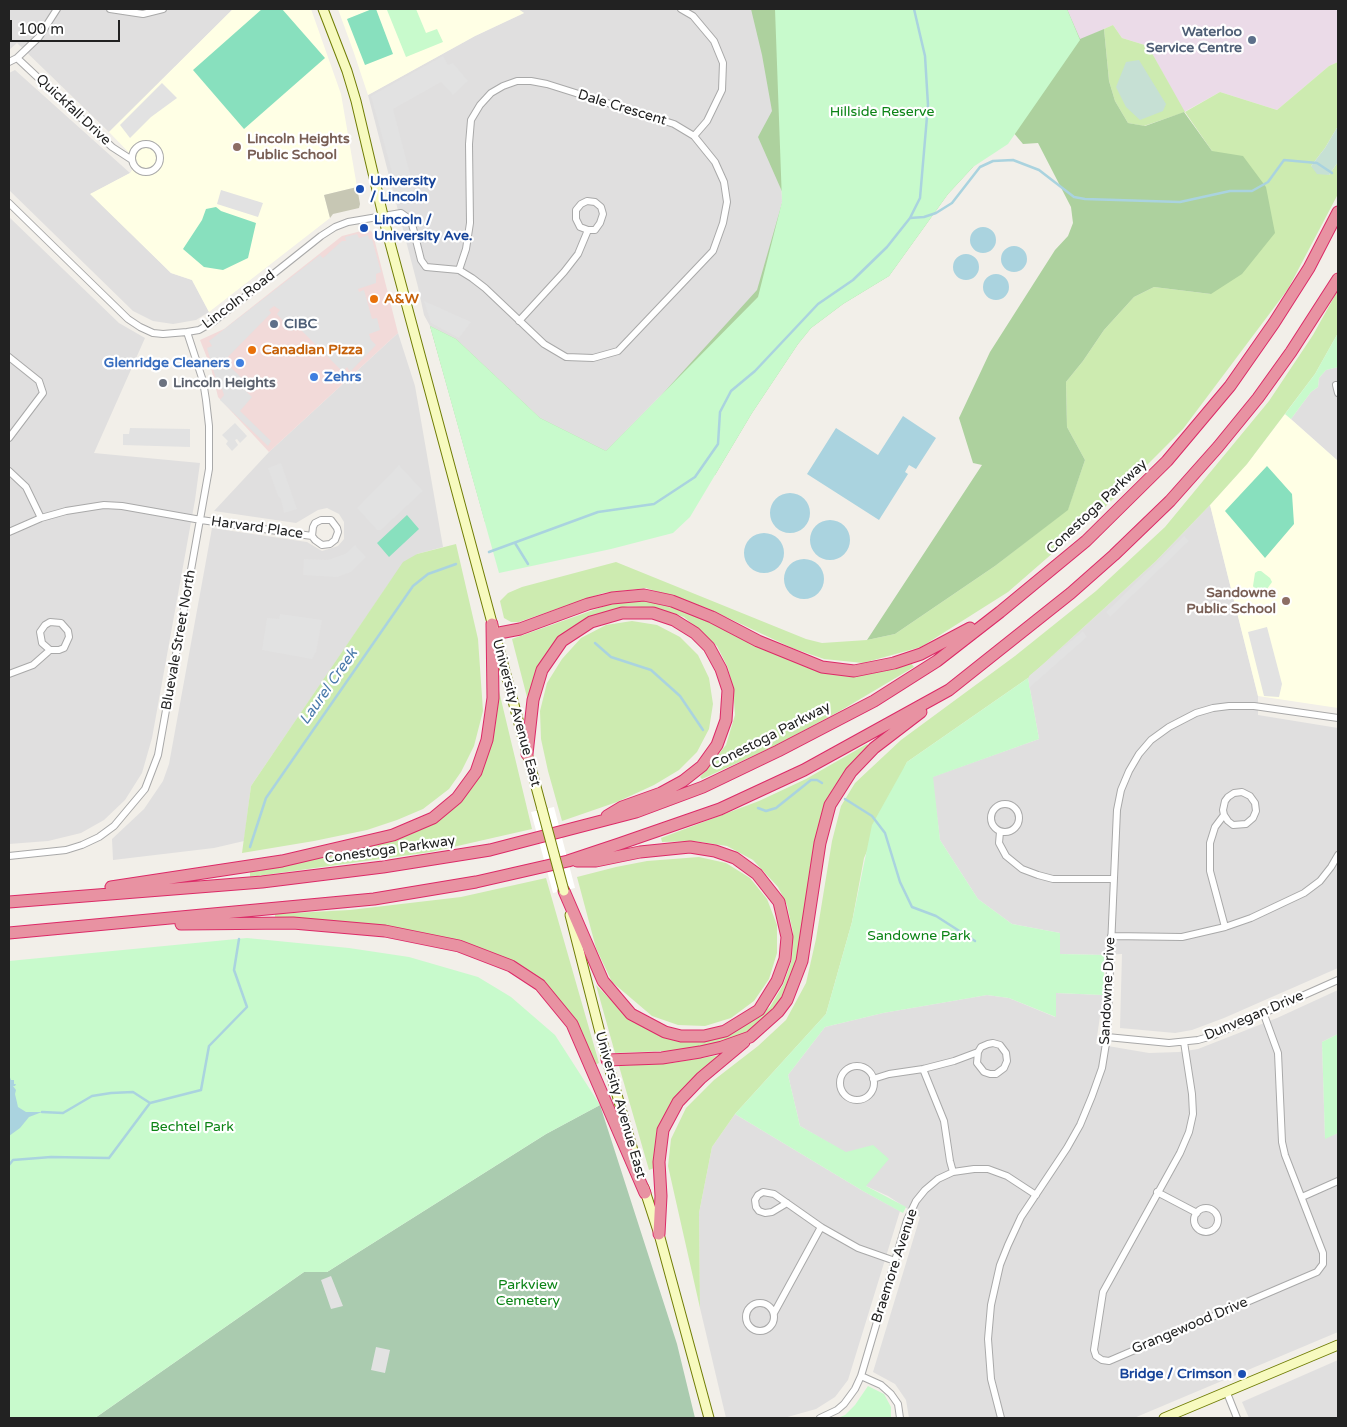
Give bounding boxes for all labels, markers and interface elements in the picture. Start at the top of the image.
scale bar [12,10,122,42]
text: 100 m [18,20,64,38]
place label: Waterloo Service Centre [1146,24,1242,56]
marker: Waterloo Service Centre [1246,34,1258,46]
street label: Quickfall Drive [32,71,114,149]
street label: Dale Crescent [576,87,668,129]
park label: Hillside Reserve [830,104,934,120]
place label: Lincoln Heights Public School [247,131,350,164]
marker: Lincoln Heights Public School [231,141,243,153]
place label: University / Lincoln [370,173,436,206]
marker: University / Lincoln [354,183,366,195]
place label: Lincoln / University Ave. [374,212,472,244]
marker: Lincoln / University Ave. [358,222,370,234]
street label: Lincoln Road [199,267,279,333]
place label: A&W [384,291,419,307]
marker: A&W [368,293,380,305]
place label: CIBC [284,316,317,332]
marker: CIBC [268,318,280,330]
place label: Canadian Pizza [262,342,363,358]
marker: Canadian Pizza [246,344,258,356]
place label: Glenridge Cleaners [104,355,230,371]
marker: Glenridge Cleaners [234,357,246,369]
place label: Zehrs [324,369,361,385]
marker: Zehrs [308,371,320,383]
place label: Lincoln Heights [173,375,276,391]
marker: Lincoln Heights [157,377,169,389]
street label: Conestoga Parkway [1043,456,1151,558]
street label: Harvard Place [210,513,304,543]
street label: Bluevale Street North [158,569,200,711]
place label: Sandowne Public School [1186,585,1276,618]
marker: Sandowne Public School [1280,595,1292,607]
street label: University Avenue East [488,637,544,789]
water label: Laurel Creek [296,645,362,729]
street label: Conestoga Parkway [709,699,833,773]
street label: Conestoga Parkway [324,833,456,867]
park label: Sandowne Park [867,928,971,944]
street label: Sandowne Drive [1097,937,1119,1045]
street label: Dunvegan Drive [1202,988,1306,1044]
street label: University Avenue East [591,1030,649,1180]
park label: Bechtel Park [150,1119,234,1135]
street label: Braemore Avenue [869,1207,921,1325]
park label: Parkview Cemetery [496,1277,560,1310]
street label: Grangewood Drive [1130,1294,1250,1358]
place label: Bridge / Crimson [1119,1366,1232,1382]
marker: Bridge / Crimson [1236,1368,1248,1380]

